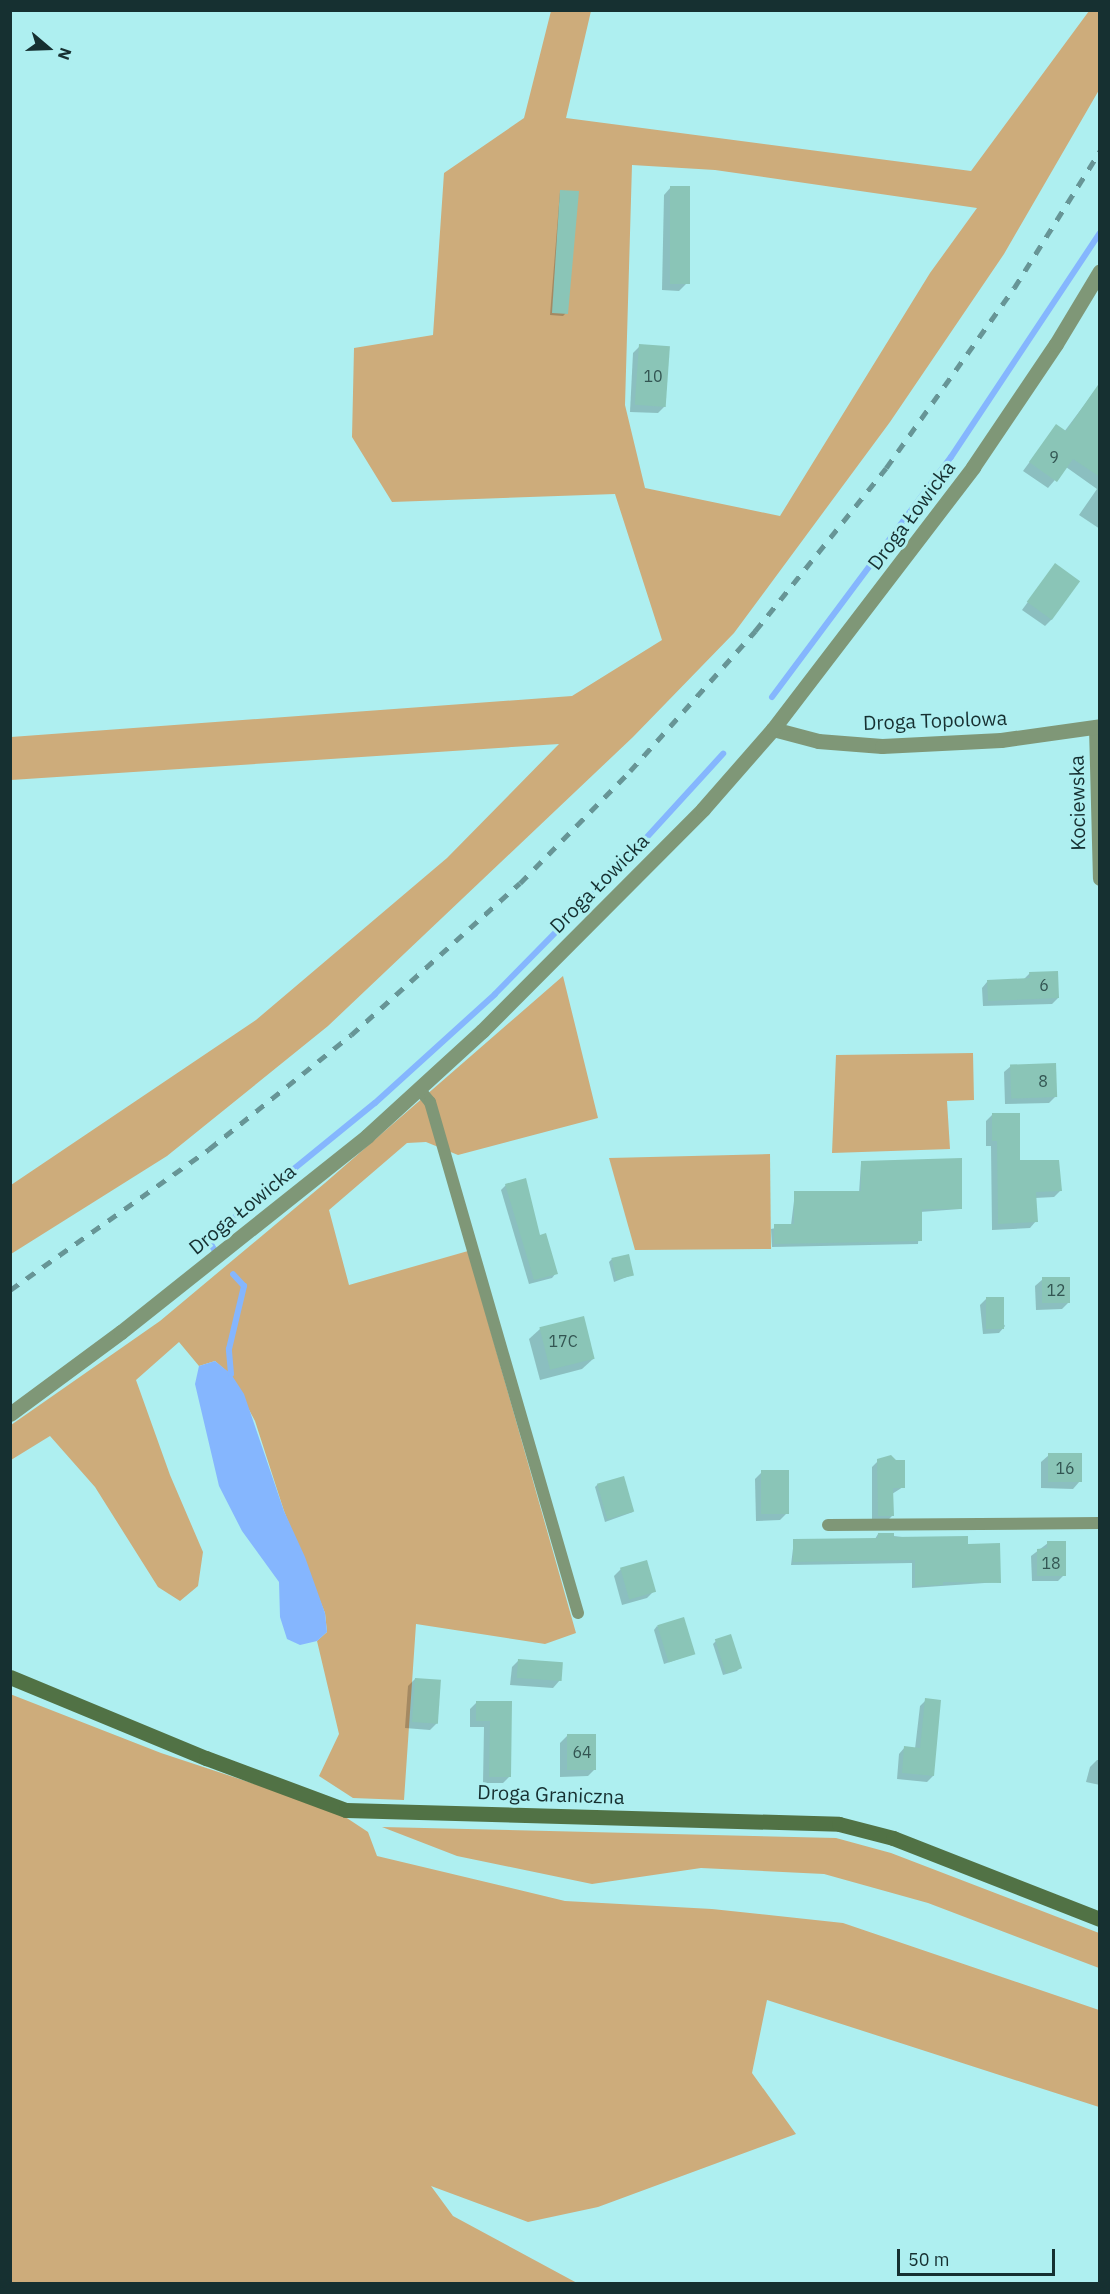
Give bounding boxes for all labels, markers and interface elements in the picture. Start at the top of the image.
north arrow [18,18,78,78]
text: N [54,45,76,63]
house number: 10 [643,366,663,386]
house number: 9 [1049,447,1059,467]
street label: Droga Łowicka [862,456,960,574]
street label: Droga Topolowa [862,705,1008,735]
street label: Kociewska [1064,755,1090,851]
street label: Droga Łowicka [544,828,654,938]
house number: 6 [1039,975,1049,995]
house number: 8 [1038,1071,1048,1091]
street label: Droga Łowicka [184,1159,300,1259]
house number: 12 [1046,1280,1066,1300]
house number: 17C [548,1331,578,1351]
house number: 16 [1055,1458,1075,1478]
house number: 18 [1041,1553,1061,1573]
house number: 64 [572,1742,592,1762]
street label: Droga Graniczna [477,1779,625,1809]
scale bar [900,2237,1058,2275]
text: 50 m [908,2248,950,2271]

